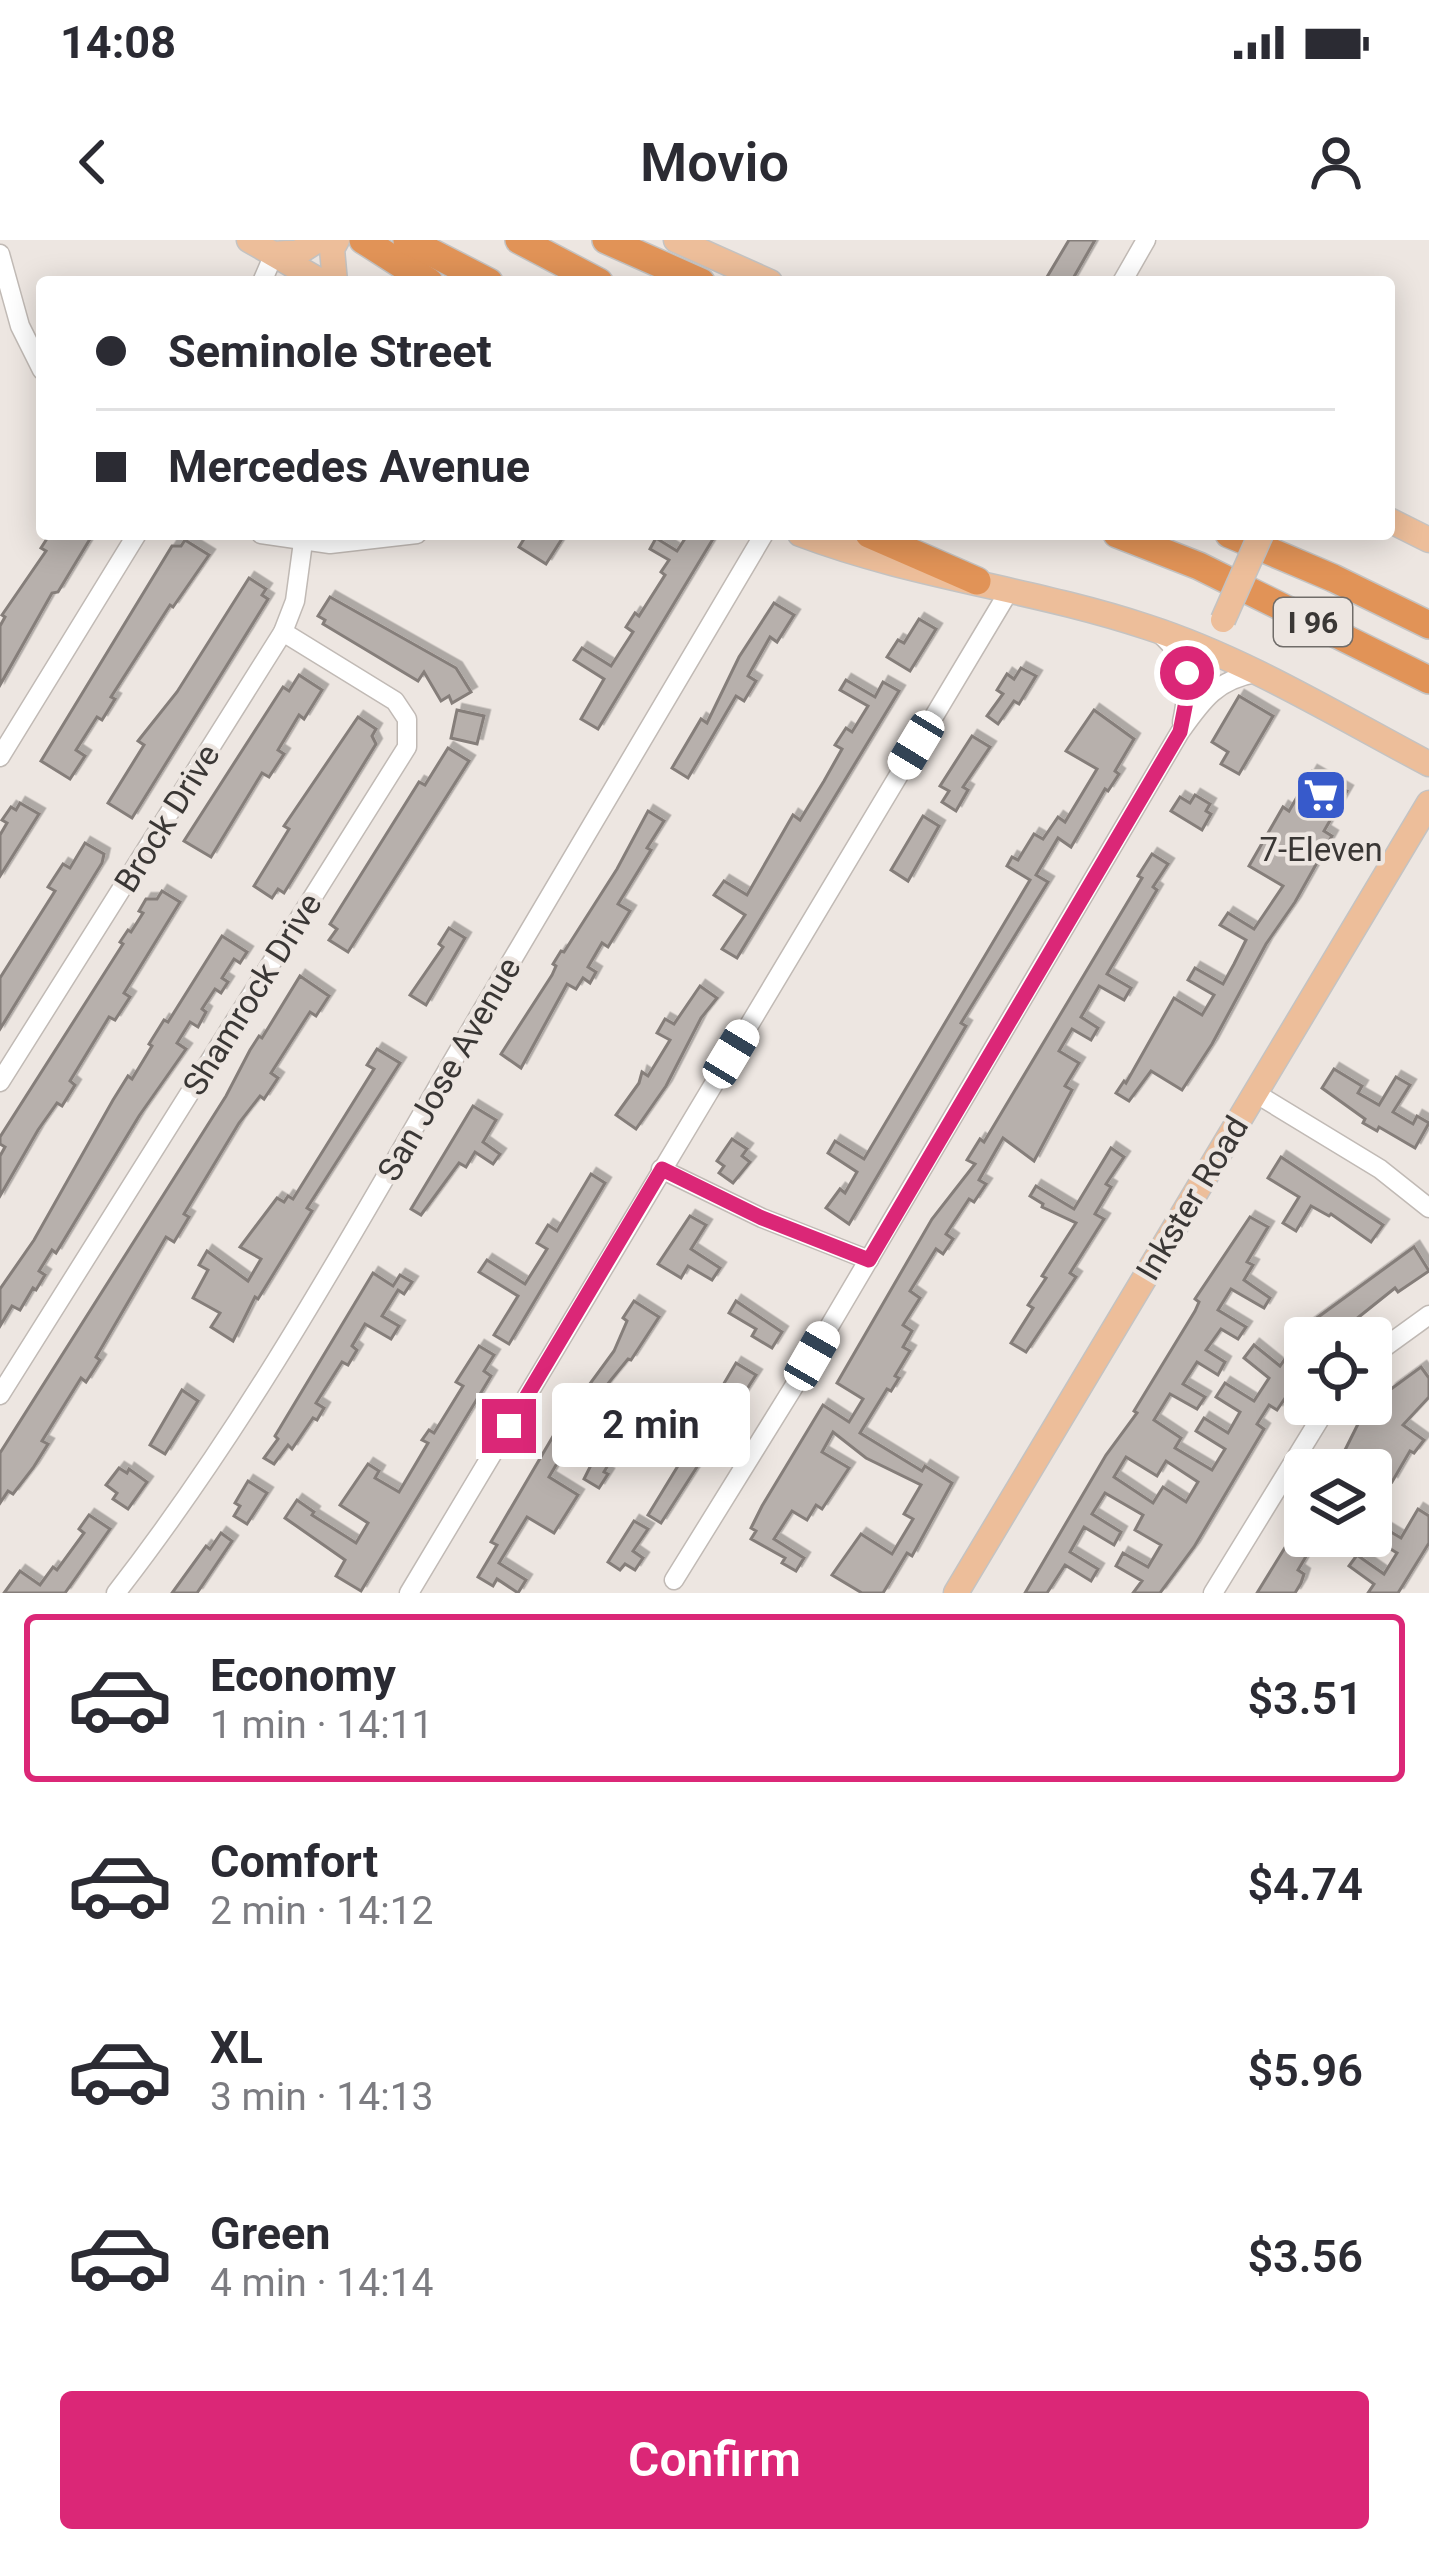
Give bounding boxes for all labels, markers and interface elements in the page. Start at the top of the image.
text: 14:08 [60,16,176,69]
icon: back [60,129,126,195]
icon: person [1303,129,1369,195]
text: Movio [640,131,789,194]
text: Seminole Street [168,325,492,378]
text: Mercedes Avenue [168,440,530,493]
road number: I 96 [1274,598,1352,646]
route start [1160,646,1214,700]
car [882,705,950,785]
street label: Brock Drive [106,737,228,899]
supermarket icon: 7-Eleven [1293,767,1349,823]
place label: 7-Eleven [1259,830,1383,869]
street label: Shamrock Drive [174,886,330,1102]
street label: San Jose Avenue [369,950,529,1188]
car [697,1014,765,1094]
street label: Inkster Road [1128,1109,1256,1287]
car [778,1316,846,1396]
map controls [1284,1317,1392,1557]
button: locate [1284,1317,1392,1425]
callout: 2 min [551,1384,749,1468]
route end [482,1399,536,1453]
text: 2 min [602,1402,700,1448]
button: layers [1284,1449,1392,1557]
icon: car [66,1644,174,1752]
text: Economy [210,1649,396,1702]
text: $3.51 [1247,1672,1363,1725]
text: 1 min · 14:11 [210,1702,433,1748]
icon: car [66,1830,174,1938]
text: Comfort [210,1835,378,1888]
text: $4.74 [1247,1858,1363,1911]
text: 2 min · 14:12 [210,1888,433,1934]
icon: car [66,2016,174,2124]
text: XL [210,2021,263,2074]
text: $5.96 [1247,2044,1363,2097]
text: 3 min · 14:13 [210,2074,433,2120]
icon: car [66,2202,174,2310]
text: Green [210,2207,331,2260]
text: $3.56 [1247,2230,1363,2283]
text: 4 min · 14:14 [210,2260,433,2306]
button: Confirm [60,2391,1369,2529]

